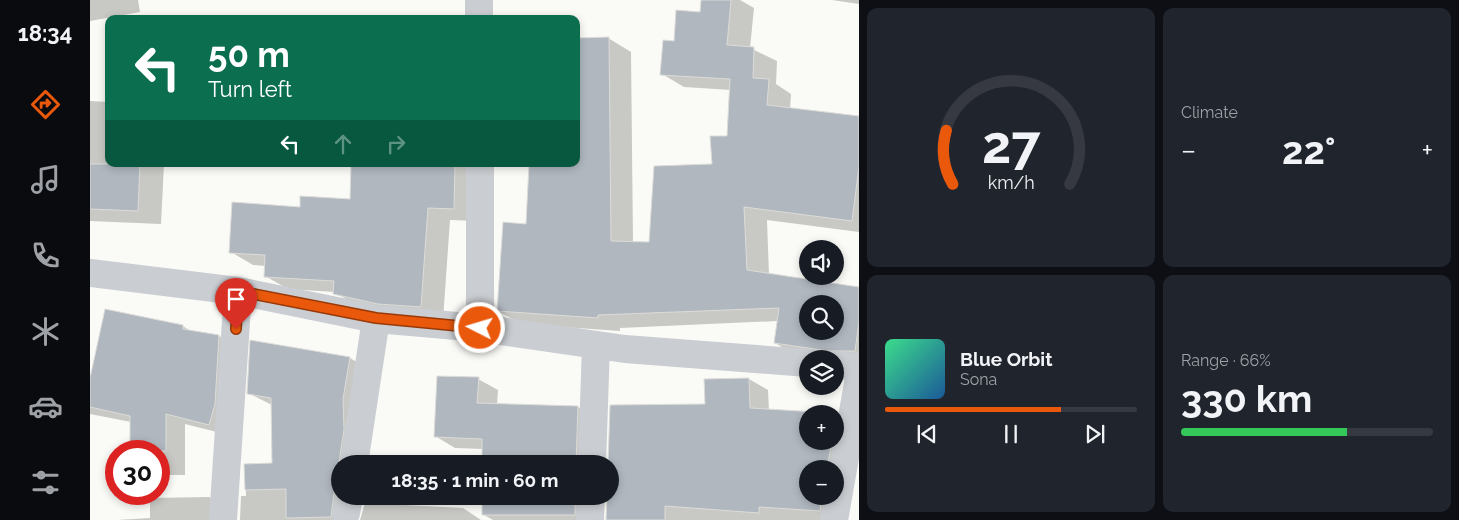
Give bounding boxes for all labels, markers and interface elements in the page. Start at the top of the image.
text: 18:34 [18,20,72,46]
text: 50 m [208,34,290,75]
icon: left [125,35,190,100]
text: Turn left [208,76,292,102]
icon: directions [28,87,63,122]
text: Climate [1181,103,1238,122]
text: 27 [982,114,1041,175]
text: 22° [1282,128,1335,173]
icon: left [276,130,304,158]
icon: ahead [329,130,357,158]
icon: right [382,130,410,158]
text: − [1181,134,1196,167]
text: + [1421,134,1433,167]
icon: music [28,162,63,197]
text: km/h [987,172,1035,193]
icon: phone [28,238,63,273]
map controls [799,240,844,505]
button: sound [799,240,844,285]
pin [215,278,257,329]
icon: arrive [222,285,250,313]
button: search [799,295,844,340]
position arrow [453,301,505,353]
icon: climate [28,314,63,349]
text: Blue Orbit [960,348,1052,370]
button: layers [799,350,844,395]
text: Range · 66% [1181,351,1271,370]
text: Sona [960,370,997,389]
text: 330 km [1181,376,1312,421]
icon: car [28,389,63,424]
button: + [799,405,844,450]
icon: previous [913,420,941,448]
icon: pause [997,420,1025,448]
icon: next [1081,420,1109,448]
speed limit sign: 30 [105,440,170,505]
button: − [799,460,844,505]
icon: filters [28,465,63,500]
text: 18:35 · 1 min · 60 m [392,469,558,491]

